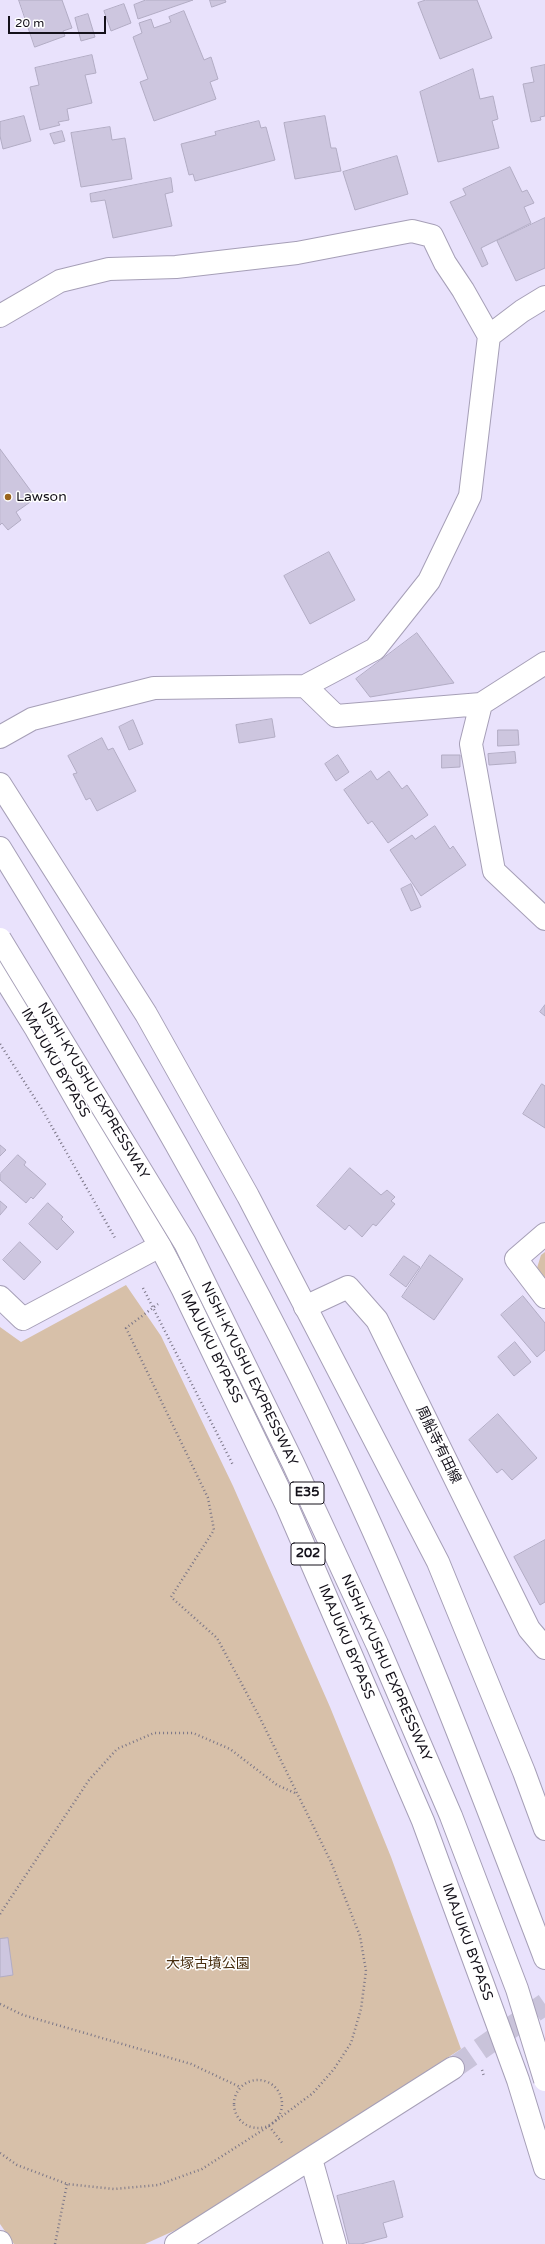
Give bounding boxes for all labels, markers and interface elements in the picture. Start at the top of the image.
scale bar [10,8,108,34]
text: 20 m [15,16,44,30]
place label: Lawson [16,489,67,505]
marker: Lawson [3,492,13,502]
street label: NISHI-KYUSHU EXPRESSWAY [33,1000,153,1182]
street label: IMAJUKU BYPASS [17,1005,93,1121]
street label: NISHI-KYUSHU EXPRESSWAY [197,1279,301,1469]
street label: IMAJUKU BYPASS [176,1288,246,1406]
street label: 周船寺有田線 [412,1404,464,1486]
road number: E35 [290,1482,324,1504]
road number: 202 [291,1543,325,1565]
street label: NISHI-KYUSHU EXPRESSWAY [337,1572,435,1764]
street label: IMAJUKU BYPASS [314,1582,378,1702]
street label: IMAJUKU BYPASS [438,1881,496,2003]
park label: 大塚古墳公園 [166,1956,250,1972]

